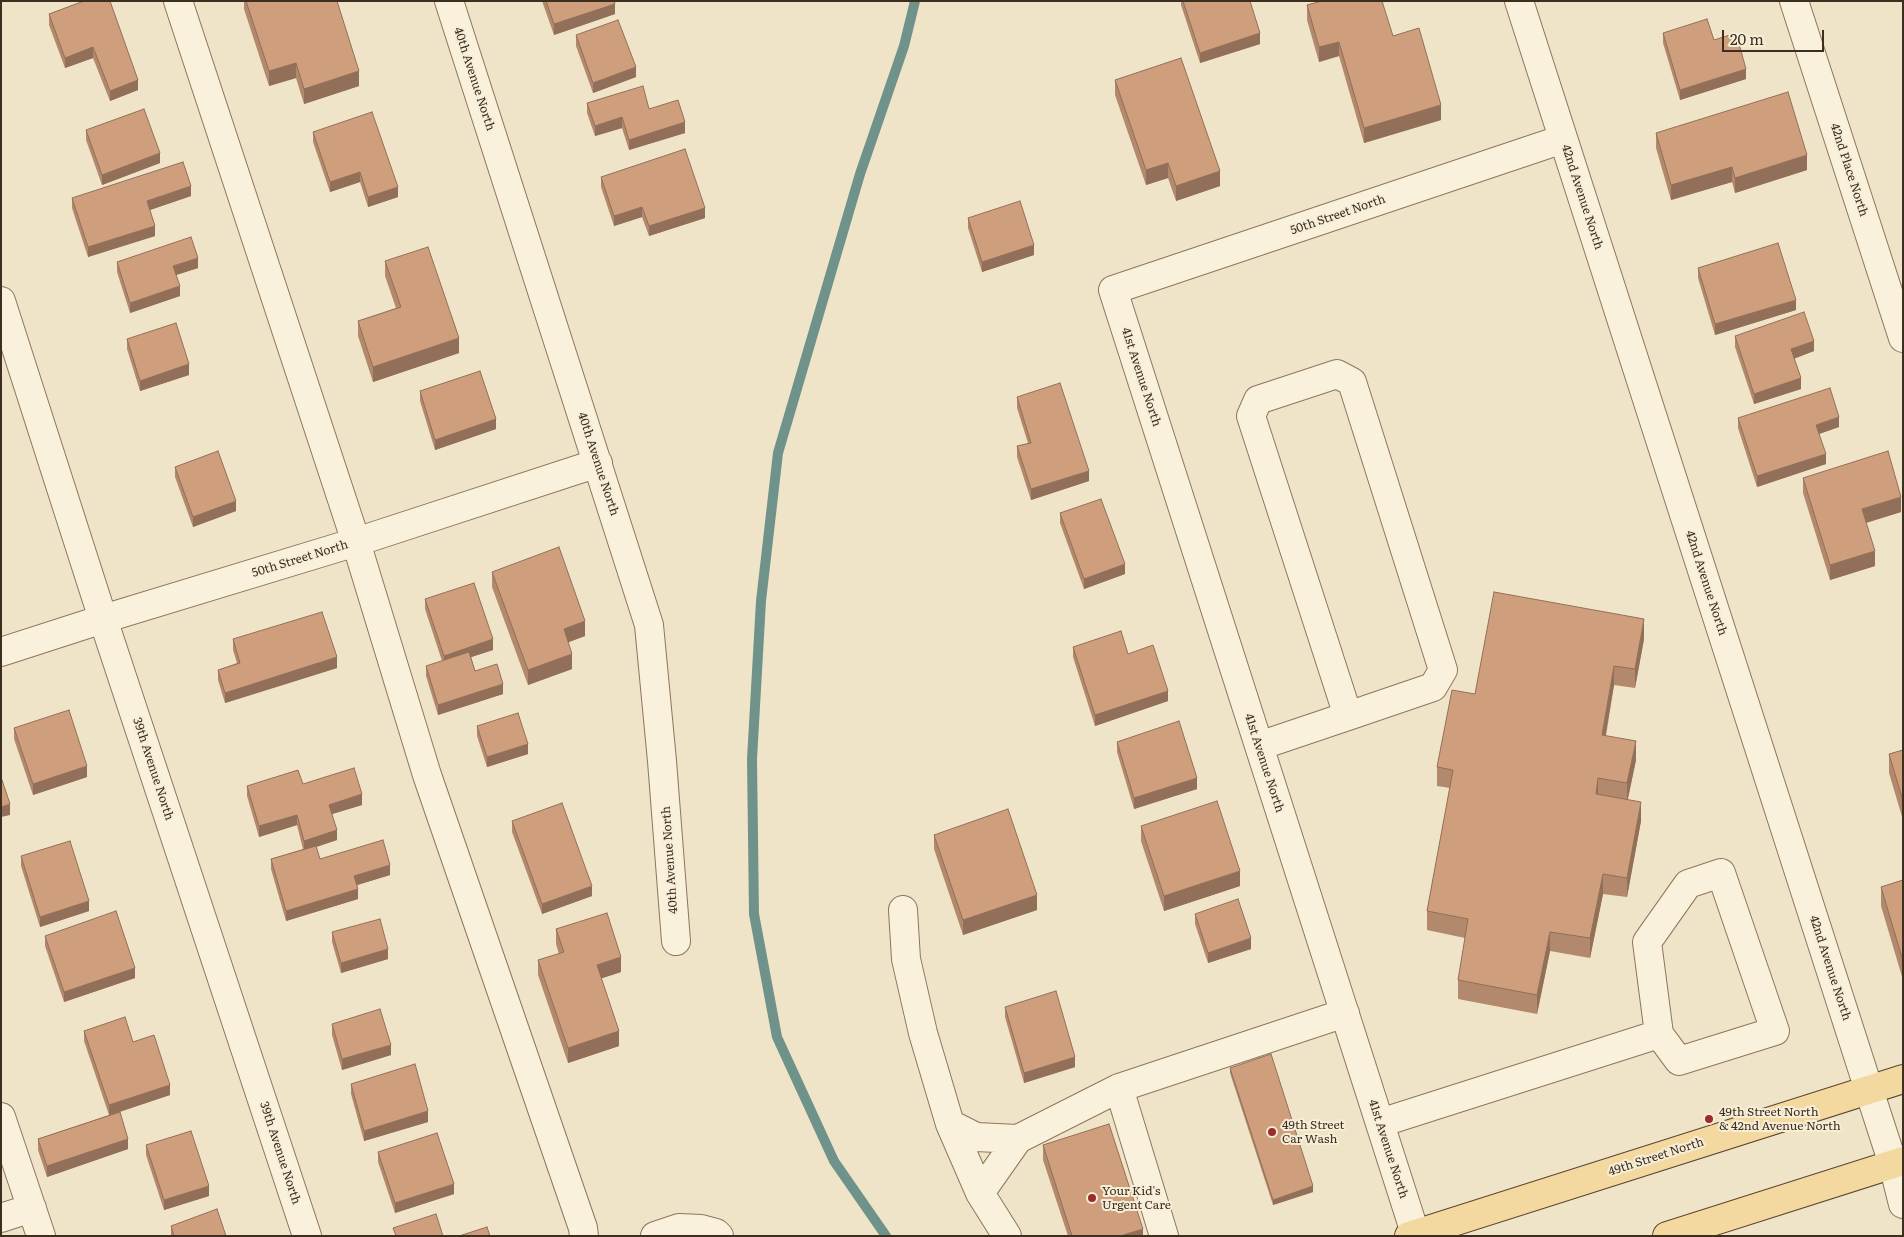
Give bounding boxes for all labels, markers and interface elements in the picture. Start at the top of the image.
scale bar [1724,20,1826,52]
street label: 40th Avenue North [450,25,498,133]
text: 20 m [1730,27,1764,50]
street label: 42nd Place North [1827,122,1871,218]
street label: 42nd Avenue North [1558,143,1606,251]
street label: 50th Street North [1288,192,1388,238]
street label: 41st Avenue North [1118,326,1164,428]
street label: 40th Avenue North [574,410,622,518]
street label: 42nd Avenue North [1682,529,1730,637]
street label: 50th Street North [250,538,350,580]
street label: 41st Avenue North [1241,712,1287,814]
street label: 39th Avenue North [130,716,176,822]
street label: 40th Avenue North [659,806,681,914]
street label: 42nd Avenue North [1806,914,1854,1022]
street label: 41st Avenue North [1365,1098,1411,1200]
street label: 39th Avenue North [257,1100,303,1206]
place label: 49th Street North & 42nd Avenue North [1719,1105,1841,1133]
marker: 49th Street North & 42nd Avenue North [1703,1113,1715,1125]
place label: 49th Street Car Wash [1282,1118,1344,1146]
marker: 49th Street Car Wash [1266,1126,1278,1138]
street label: 49th Street North [1606,1135,1706,1179]
place label: Your Kid's Urgent Care [1102,1184,1171,1212]
marker: Your Kid's Urgent Care [1086,1192,1098,1204]

